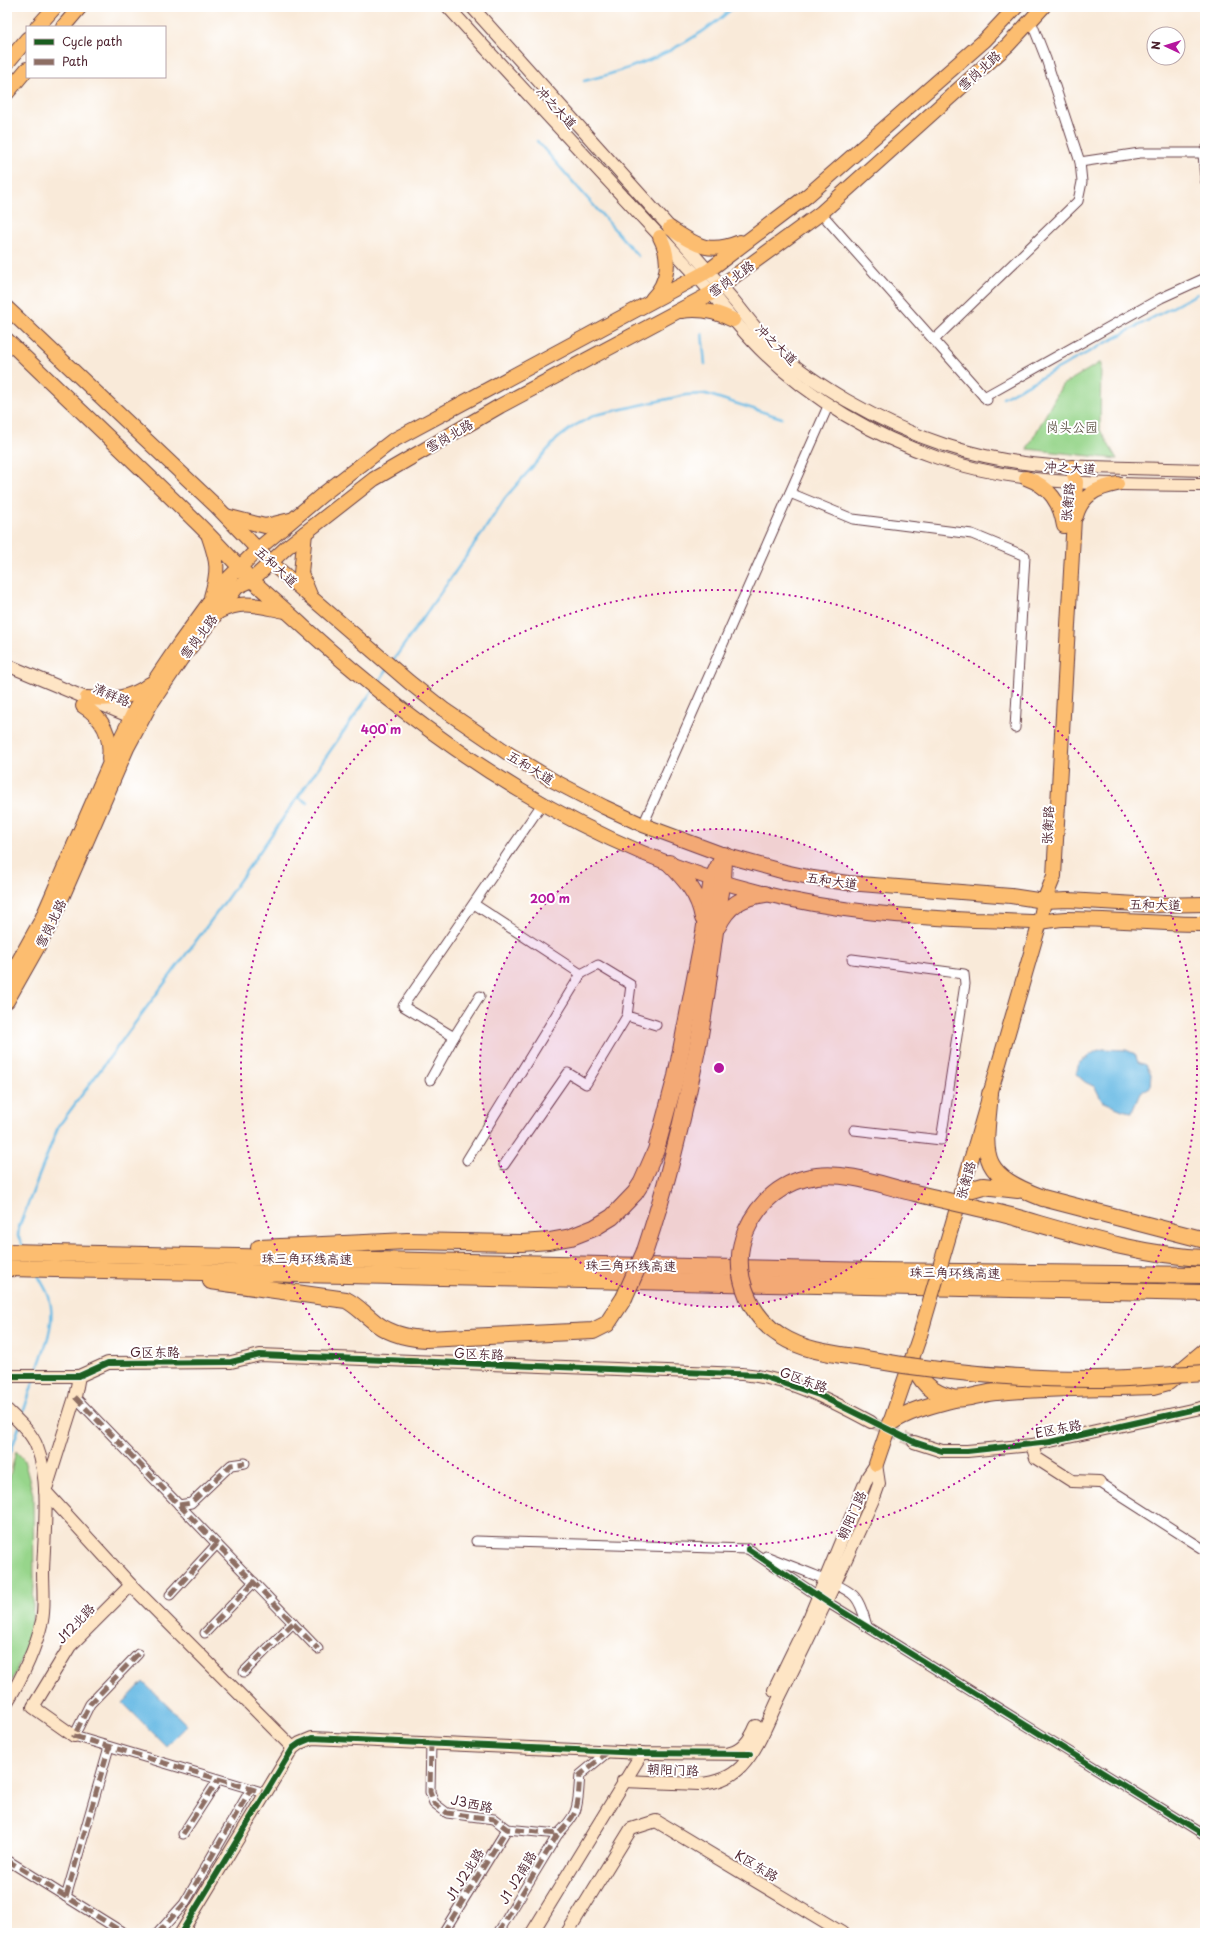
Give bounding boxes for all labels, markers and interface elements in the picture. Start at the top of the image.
legend [26,26,166,78]
north arrow [1146,26,1186,66]
text: Cycle path [62,32,123,50]
text: N [1147,40,1164,50]
street label: 雪岗北路 [953,46,1005,94]
text: Path [62,52,88,70]
street label: 冲之大道 [532,82,582,132]
street label: 雪岗北路 [704,255,758,301]
street label: 冲之大道 [752,319,802,369]
street label: 雪岗北路 [422,414,476,456]
park label: 岗头公园 [1046,417,1098,436]
street label: 冲之大道 [1044,456,1096,478]
street label: 张衡路 [1056,482,1078,522]
street label: 五和大道 [252,541,302,591]
street label: 雪岗北路 [175,610,221,662]
street label: 清祥路 [90,678,134,710]
text: 400 m [361,720,401,738]
street label: 五和大道 [504,745,558,789]
street label: 张衡路 [1036,805,1058,845]
street label: 五和大道 [805,867,859,893]
text: 200 m [530,889,570,907]
street label: 五和大道 [1129,894,1181,914]
street label: 雪岗北路 [30,895,70,951]
centre of rings [712,1061,726,1075]
street label: 张衡路 [950,1159,980,1201]
street label: 珠三角环线高速 [261,1248,353,1268]
street label: 珠三角环线高速 [585,1255,677,1275]
street label: 珠三角环线高速 [909,1262,1001,1282]
street label: G区东路 [130,1342,180,1361]
street label: G区东路 [454,1343,504,1363]
street label: G区东路 [777,1362,831,1396]
street label: E区东路 [1033,1414,1083,1442]
street label: 朝阳门路 [832,1487,870,1543]
street label: J12北路 [51,1599,99,1647]
street label: 朝阳门路 [647,1759,699,1779]
street label: J3西路 [449,1789,495,1817]
street label: J1 J2北路 [440,1844,488,1904]
street label: K区东路 [732,1845,782,1885]
street label: J1 J2南路 [494,1847,540,1907]

